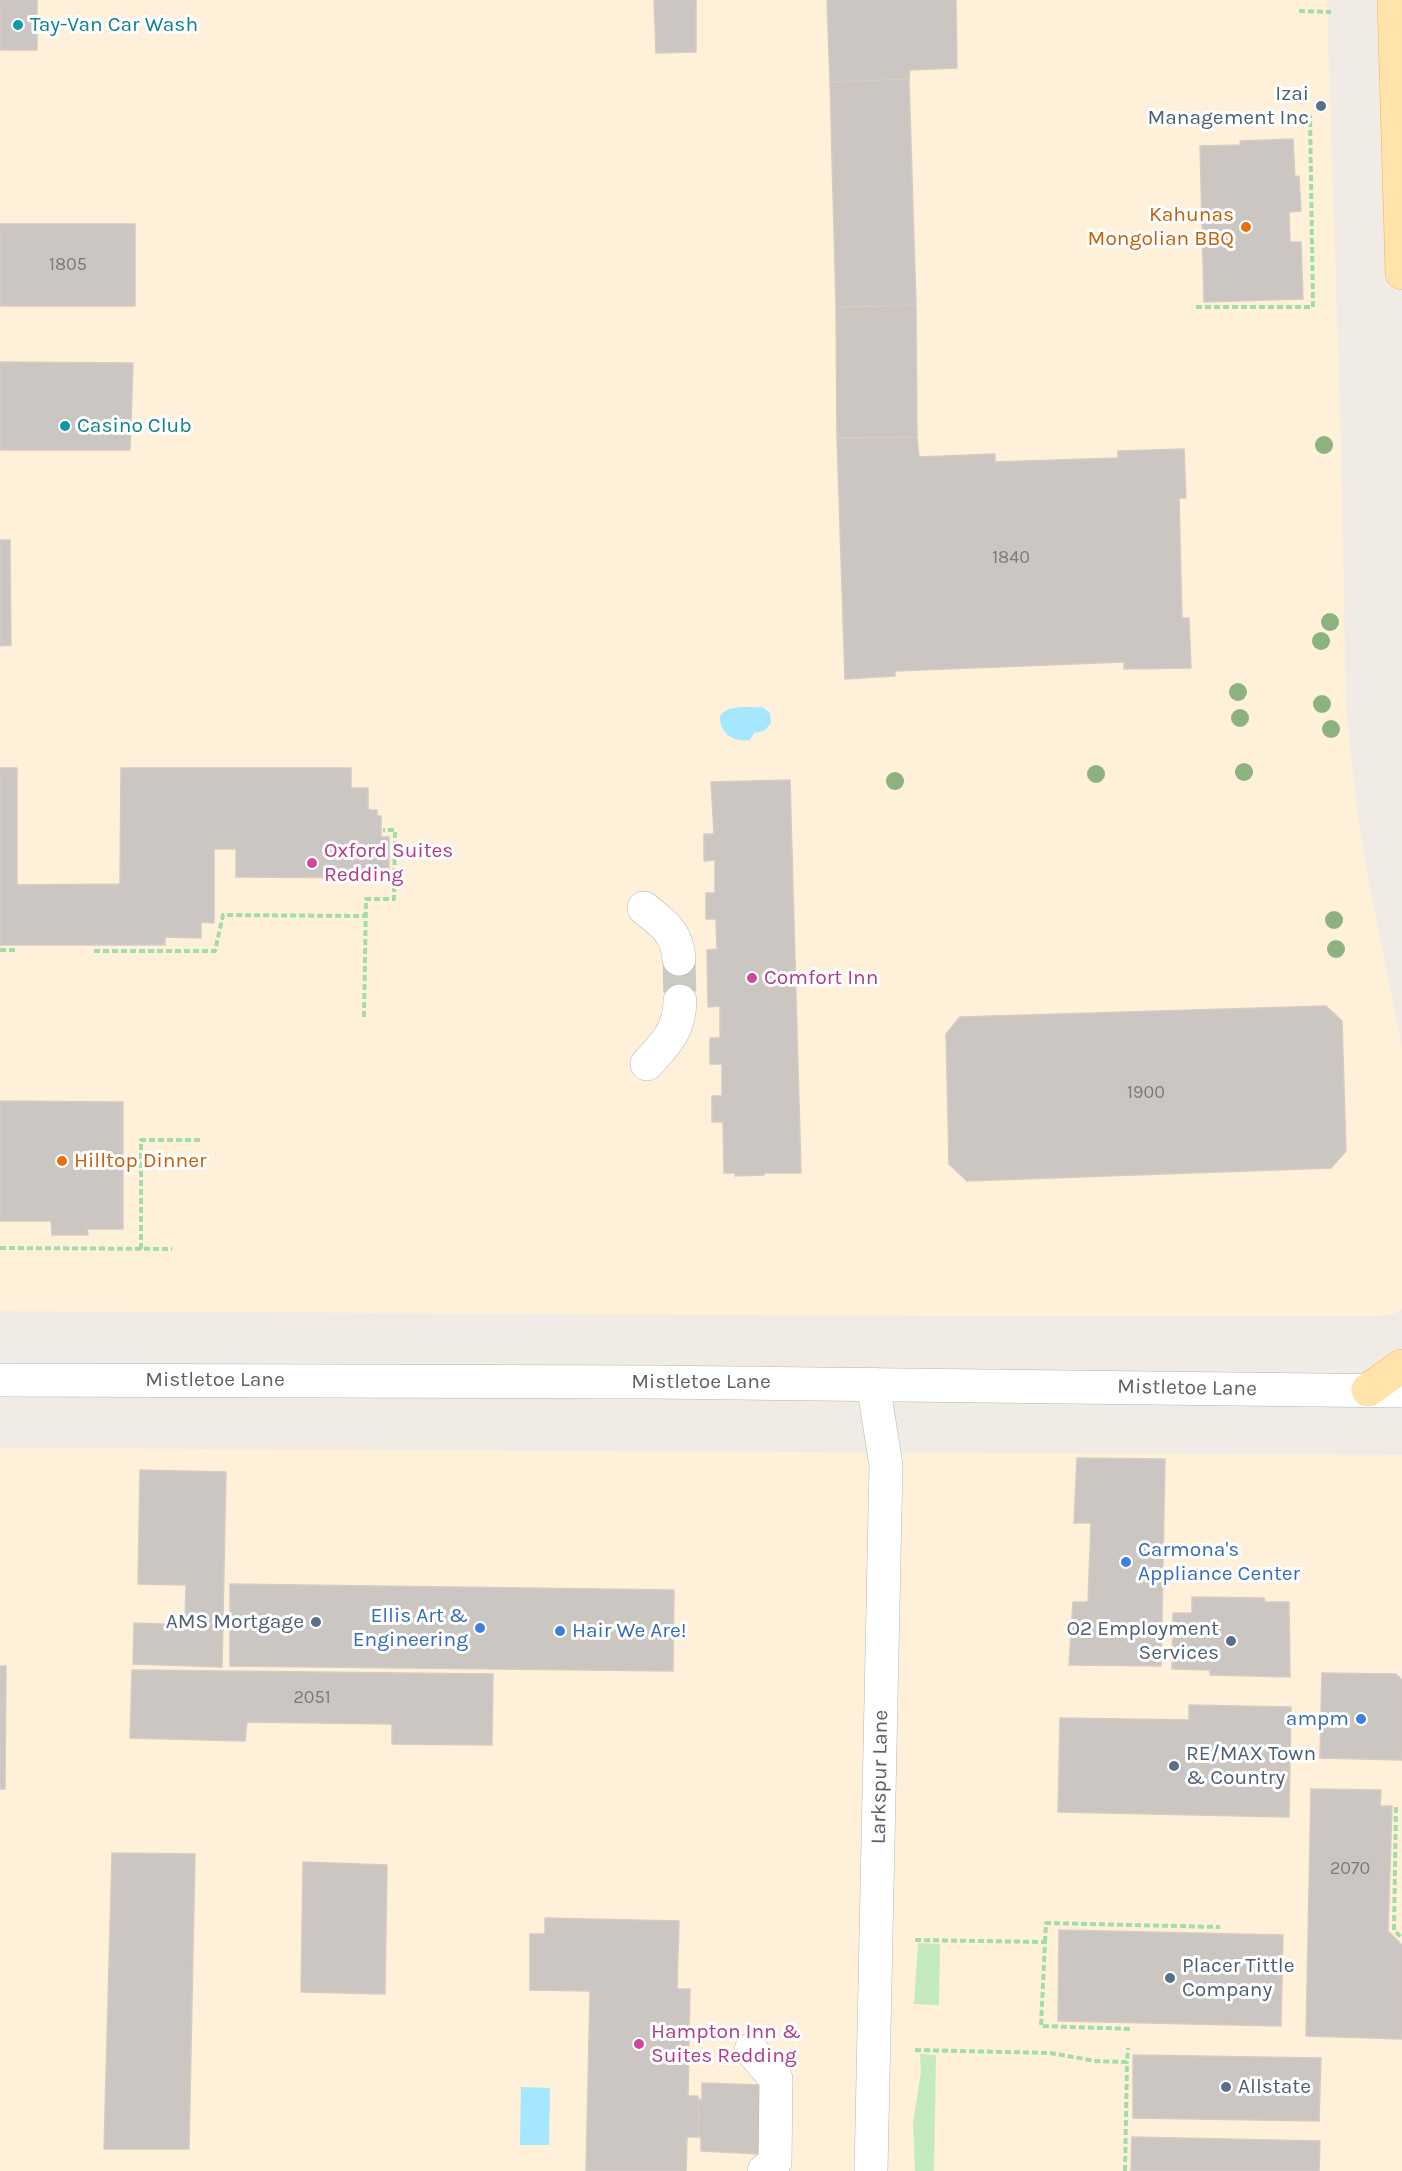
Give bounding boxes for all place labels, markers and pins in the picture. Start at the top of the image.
place label: Tay-Van Car Wash [30,12,198,38]
marker: Tay-Van Car Wash [11,18,25,32]
place label: Izai Management Inc [1147,81,1309,131]
marker: Izai Management Inc [1314,99,1328,113]
place label: Kahunas Mongolian BBQ [1088,202,1234,252]
marker: Kahunas Mongolian BBQ [1239,220,1253,234]
place label: Casino Club [77,413,192,439]
marker: Casino Club [58,419,72,433]
place label: Oxford Suites Redding [324,838,453,888]
marker: Oxford Suites Redding [305,856,319,870]
place label: Comfort Inn [764,965,878,991]
marker: Comfort Inn [745,971,759,985]
place label: Hilltop Dinner [74,1148,207,1174]
marker: Hilltop Dinner [55,1154,69,1168]
place label: Carmona's Appliance Center [1138,1537,1300,1587]
marker: Carmona's Appliance Center [1119,1555,1133,1569]
place label: Ellis Art & Engineering [353,1603,468,1653]
place label: AMS Mortgage [166,1609,304,1635]
marker: AMS Mortgage [309,1615,323,1629]
place label: O2 Employment Services [1066,1616,1219,1666]
place label: Hair We Are! [572,1618,687,1644]
marker: Ellis Art & Engineering [473,1621,487,1635]
marker: Hair We Are! [553,1624,567,1638]
marker: O2 Employment Services [1224,1634,1238,1648]
place label: ampm [1286,1706,1349,1732]
marker: ampm [1354,1712,1368,1726]
place label: RE/MAX Town & Country [1186,1741,1316,1791]
marker: RE/MAX Town & Country [1167,1759,1181,1773]
place label: Placer Tittle Company [1182,1953,1294,2003]
marker: Placer Tittle Company [1163,1971,1177,1985]
place label: Hampton Inn & Suites Redding [651,2019,801,2069]
marker: Hampton Inn & Suites Redding [632,2037,646,2051]
place label: Allstate [1238,2074,1311,2100]
marker: Allstate [1219,2080,1233,2094]

